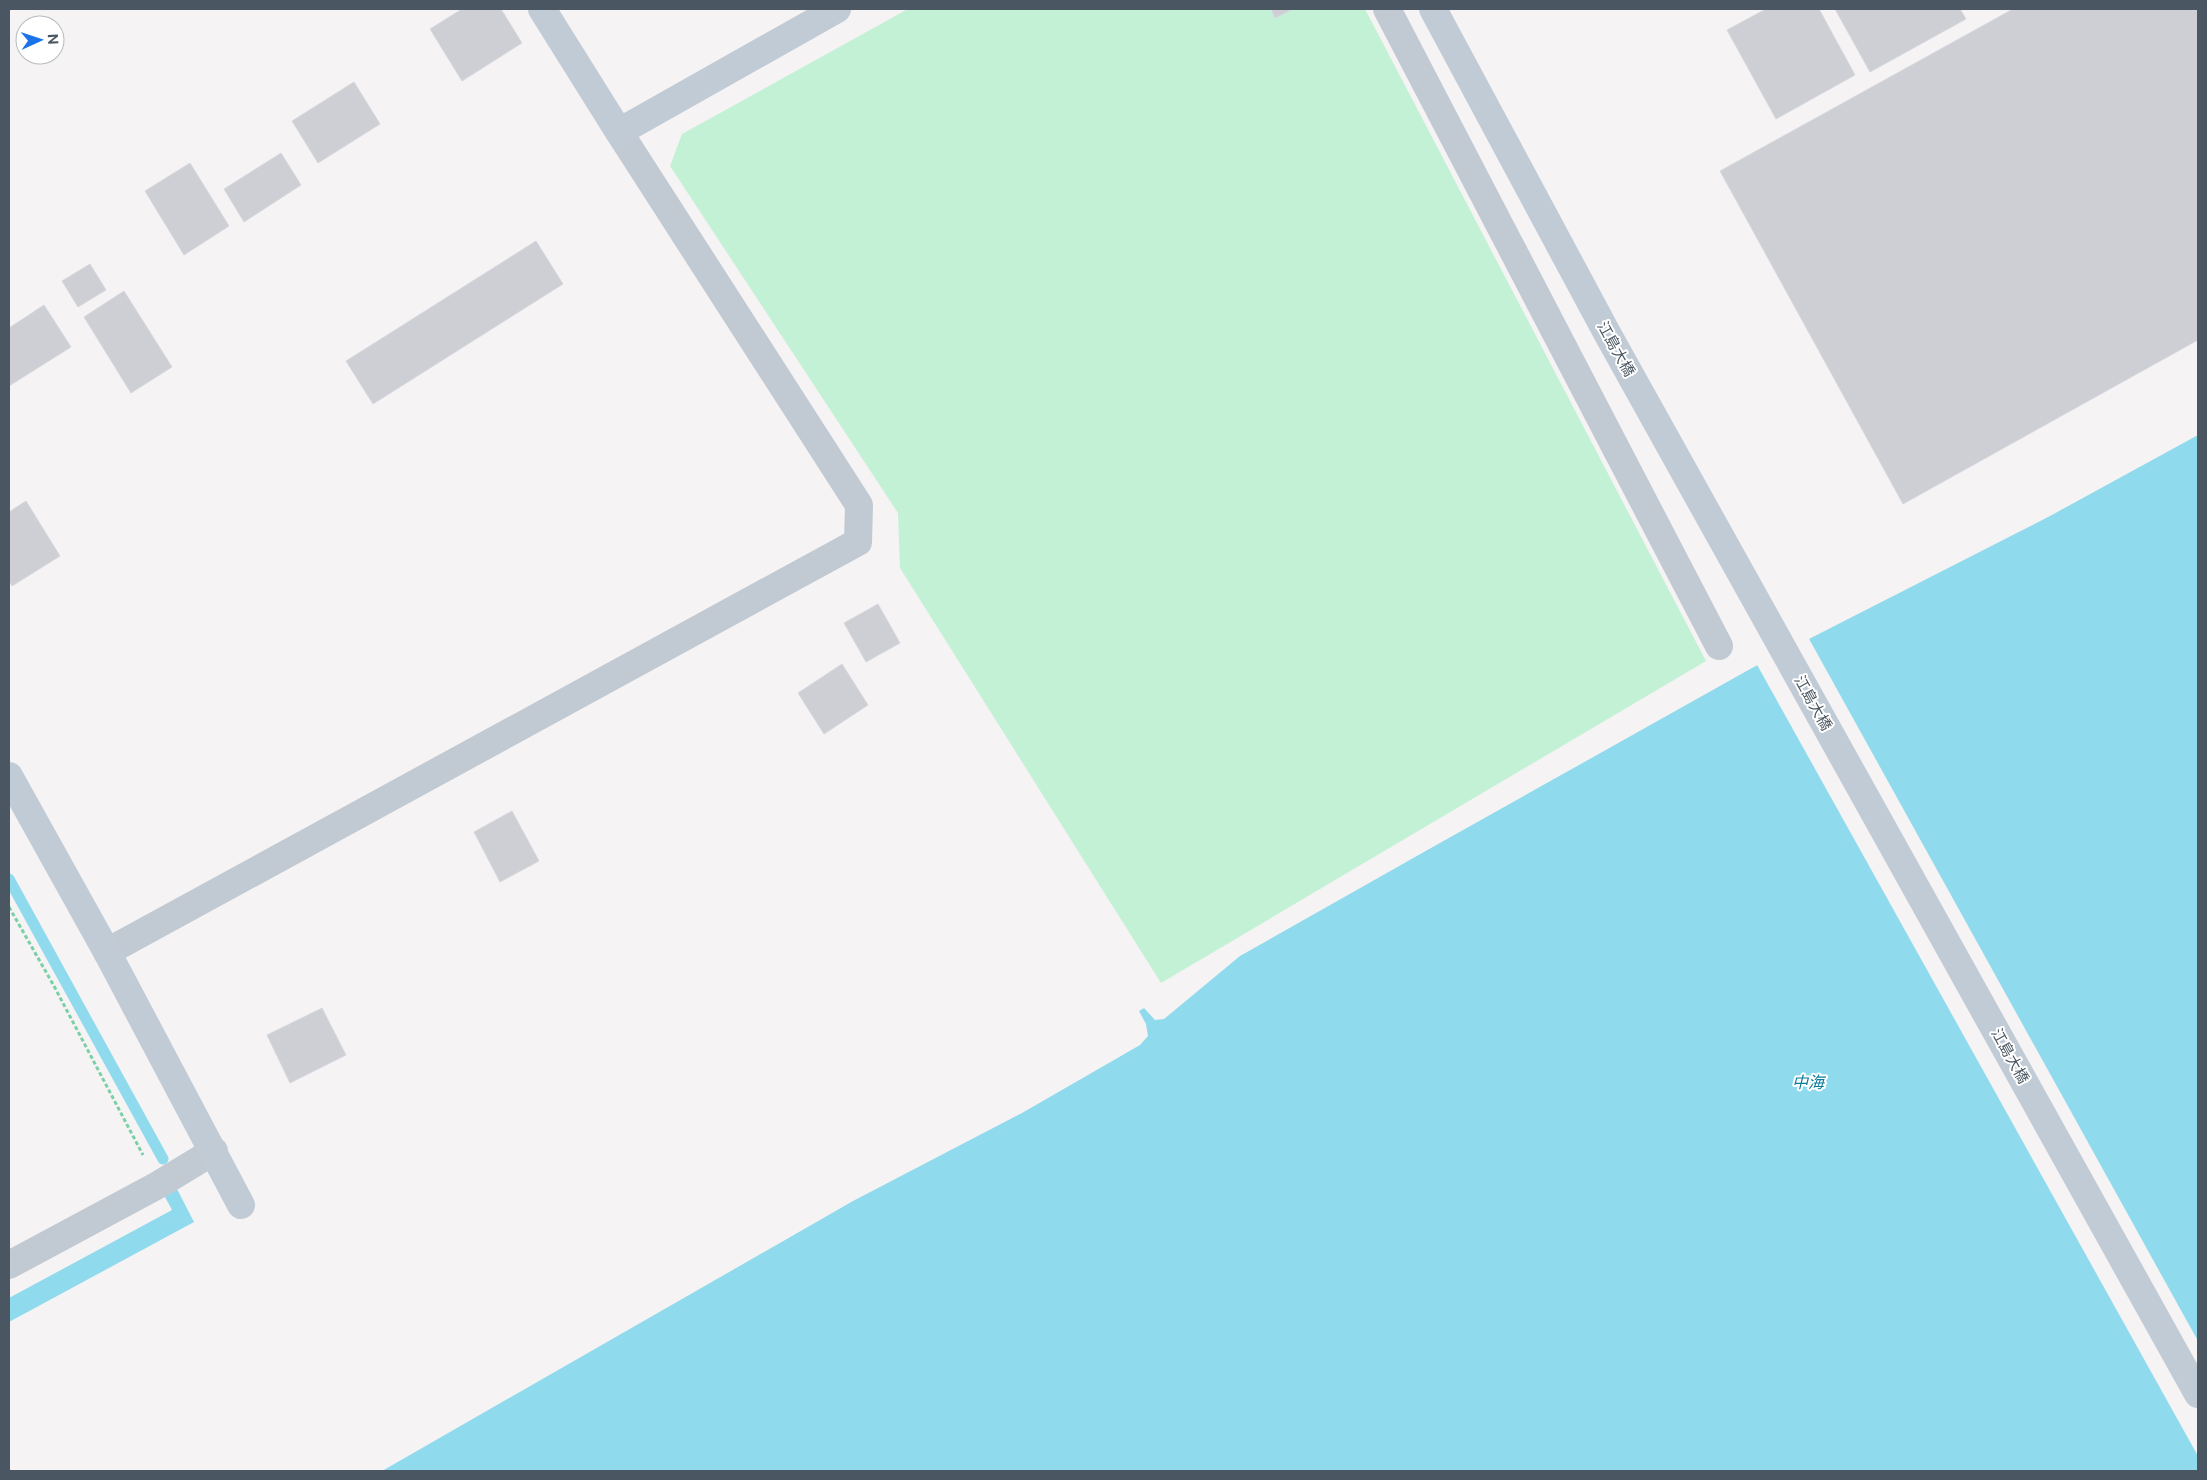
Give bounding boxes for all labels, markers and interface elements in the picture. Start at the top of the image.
north arrow [15,15,65,65]
text: N [45,33,61,45]
street label: 江島大橋 [1594,318,1638,379]
street label: 江島大橋 [1791,672,1835,733]
street label: 江島大橋 [1988,1025,2032,1086]
water label: 中海 [1792,1073,1827,1092]

